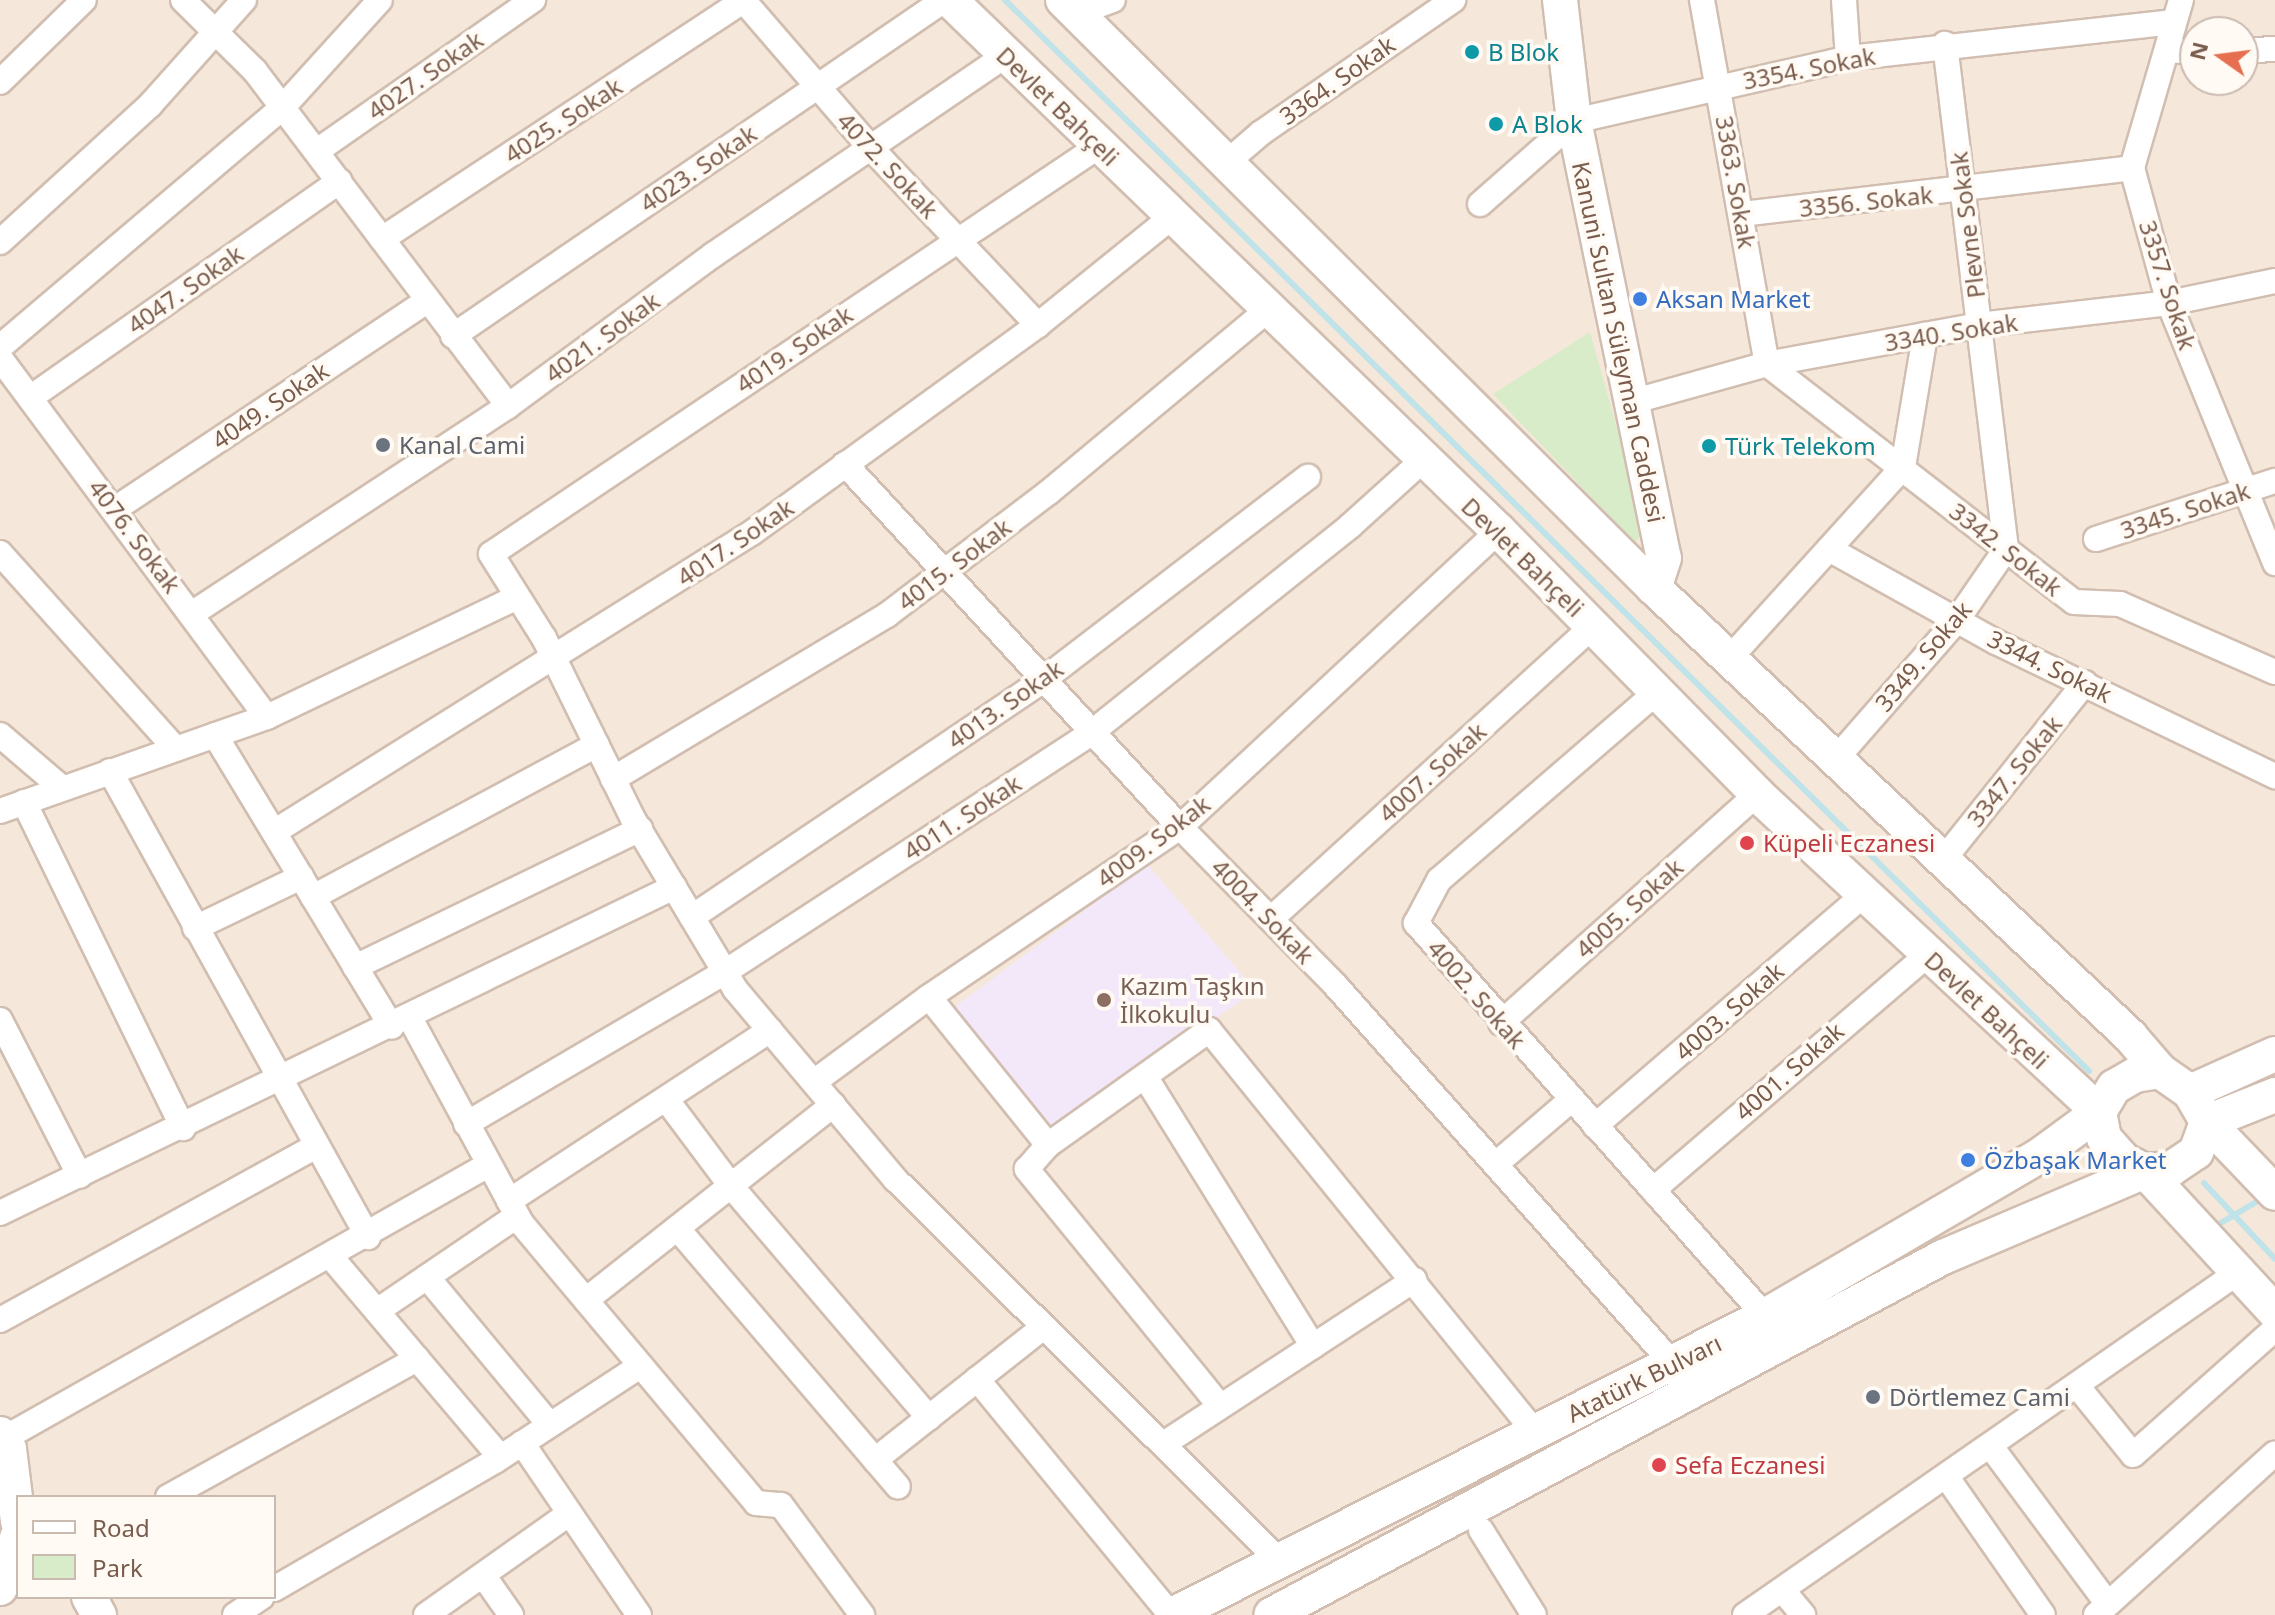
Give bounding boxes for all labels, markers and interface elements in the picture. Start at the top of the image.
north arrow [2179,16,2259,96]
street label: 4027. Sokak [362,25,488,125]
street label: 3364. Sokak [1274,30,1400,130]
place label: B Blok [1488,38,1559,66]
text: N [2181,38,2214,63]
street label: Devlet Bahçeli [991,41,1125,171]
street label: 3354. Sokak [1740,41,1878,95]
marker: B Blok [1463,43,1481,61]
street label: 4025. Sokak [499,71,627,169]
street label: 4072. Sokak [832,106,944,224]
place label: A Blok [1512,110,1583,138]
street label: 3363. Sokak [1710,113,1762,251]
marker: A Blok [1487,115,1505,133]
street label: 4023. Sokak [634,118,762,218]
street label: Plevne Sokak [1944,150,1990,300]
street label: Kanuni Sultan Süleyman Caddesi [1567,159,1671,525]
street label: 3356. Sokak [1798,180,1934,222]
street label: 3357. Sokak [2134,217,2202,353]
street label: 4047. Sokak [122,239,248,339]
place label: Aksan Market [1656,285,1810,313]
street label: 4021. Sokak [539,286,665,388]
marker: Aksan Market [1631,290,1649,308]
street label: 4019. Sokak [730,299,858,399]
street label: 3340. Sokak [1882,307,2020,357]
street label: 4049. Sokak [206,355,334,455]
place label: Kanal Cami [399,431,525,459]
place label: Türk Telekom [1725,432,1876,460]
marker: Kanal Cami [374,436,392,454]
marker: Türk Telekom [1700,437,1718,455]
street label: 4076. Sokak [83,474,187,598]
street label: 3345. Sokak [2117,476,2253,544]
street label: 4017. Sokak [671,492,799,592]
street label: Devlet Bahçeli [1456,492,1590,622]
street label: 3342. Sokak [1944,496,2068,602]
street label: 4015. Sokak [892,512,1016,616]
street label: 3349. Sokak [1869,595,1977,717]
street label: 3344. Sokak [1983,624,2117,708]
street label: 4013. Sokak [942,654,1068,754]
street label: 3347. Sokak [1961,710,2067,832]
street label: 4007. Sokak [1372,716,1492,828]
street label: 4011. Sokak [898,768,1026,866]
street label: 4009. Sokak [1091,789,1215,893]
place label: Küpeli Eczanesi [1763,829,1935,857]
marker: Küpeli Eczanesi [1738,834,1756,852]
street label: 4005. Sokak [1569,852,1689,964]
street label: 4004. Sokak [1206,853,1320,969]
street label: 4002. Sokak [1422,934,1532,1054]
street label: Devlet Bahçeli [1919,945,2055,1075]
street label: 4003. Sokak [1669,956,1789,1066]
place label: Kazım Taşkın İlkokulu [1120,972,1265,1028]
marker: Kazım Taşkın İlkokulu [1095,991,1113,1009]
street label: 4001. Sokak [1729,1016,1849,1126]
place label: Özbaşak Market [1984,1146,2166,1174]
marker: Özbaşak Market [1959,1151,1977,1169]
street label: Atatürk Bulvarı [1562,1328,1726,1428]
place label: Dörtlemez Cami [1889,1383,2070,1411]
marker: Dörtlemez Cami [1864,1388,1882,1406]
place label: Sefa Eczanesi [1675,1451,1825,1479]
marker: Sefa Eczanesi [1650,1456,1668,1474]
legend [16,1495,276,1599]
text: Road [92,1511,150,1544]
text: Park [92,1551,143,1584]

